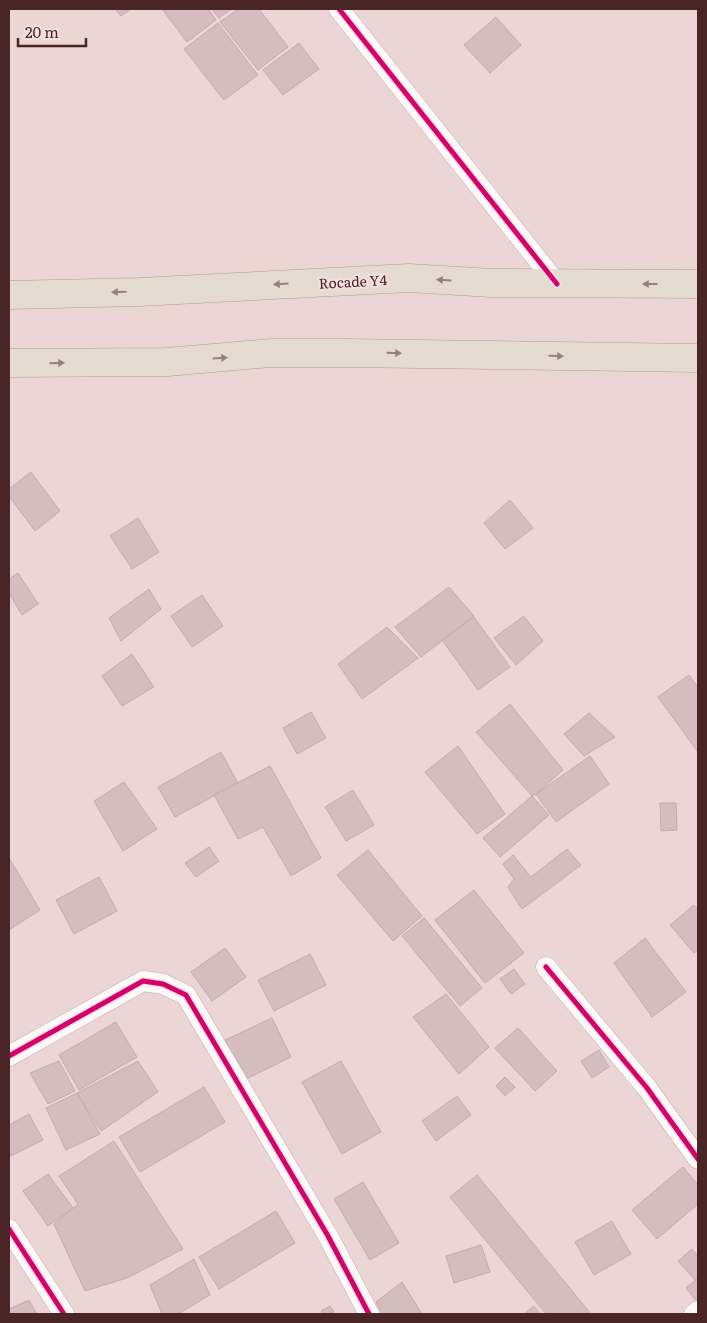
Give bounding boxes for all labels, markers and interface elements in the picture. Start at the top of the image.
scale bar [18,15,85,47]
text: 20 m [25,20,59,43]
street label: Rocade Y4 [318,269,388,293]
one-way arrow [435,276,451,284]
one-way arrow [641,280,657,288]
one-way arrow [273,281,289,289]
one-way arrow [111,289,127,297]
one-way arrow [386,350,402,358]
one-way arrow [549,352,565,360]
one-way arrow [212,353,228,361]
one-way arrow [50,359,66,367]

